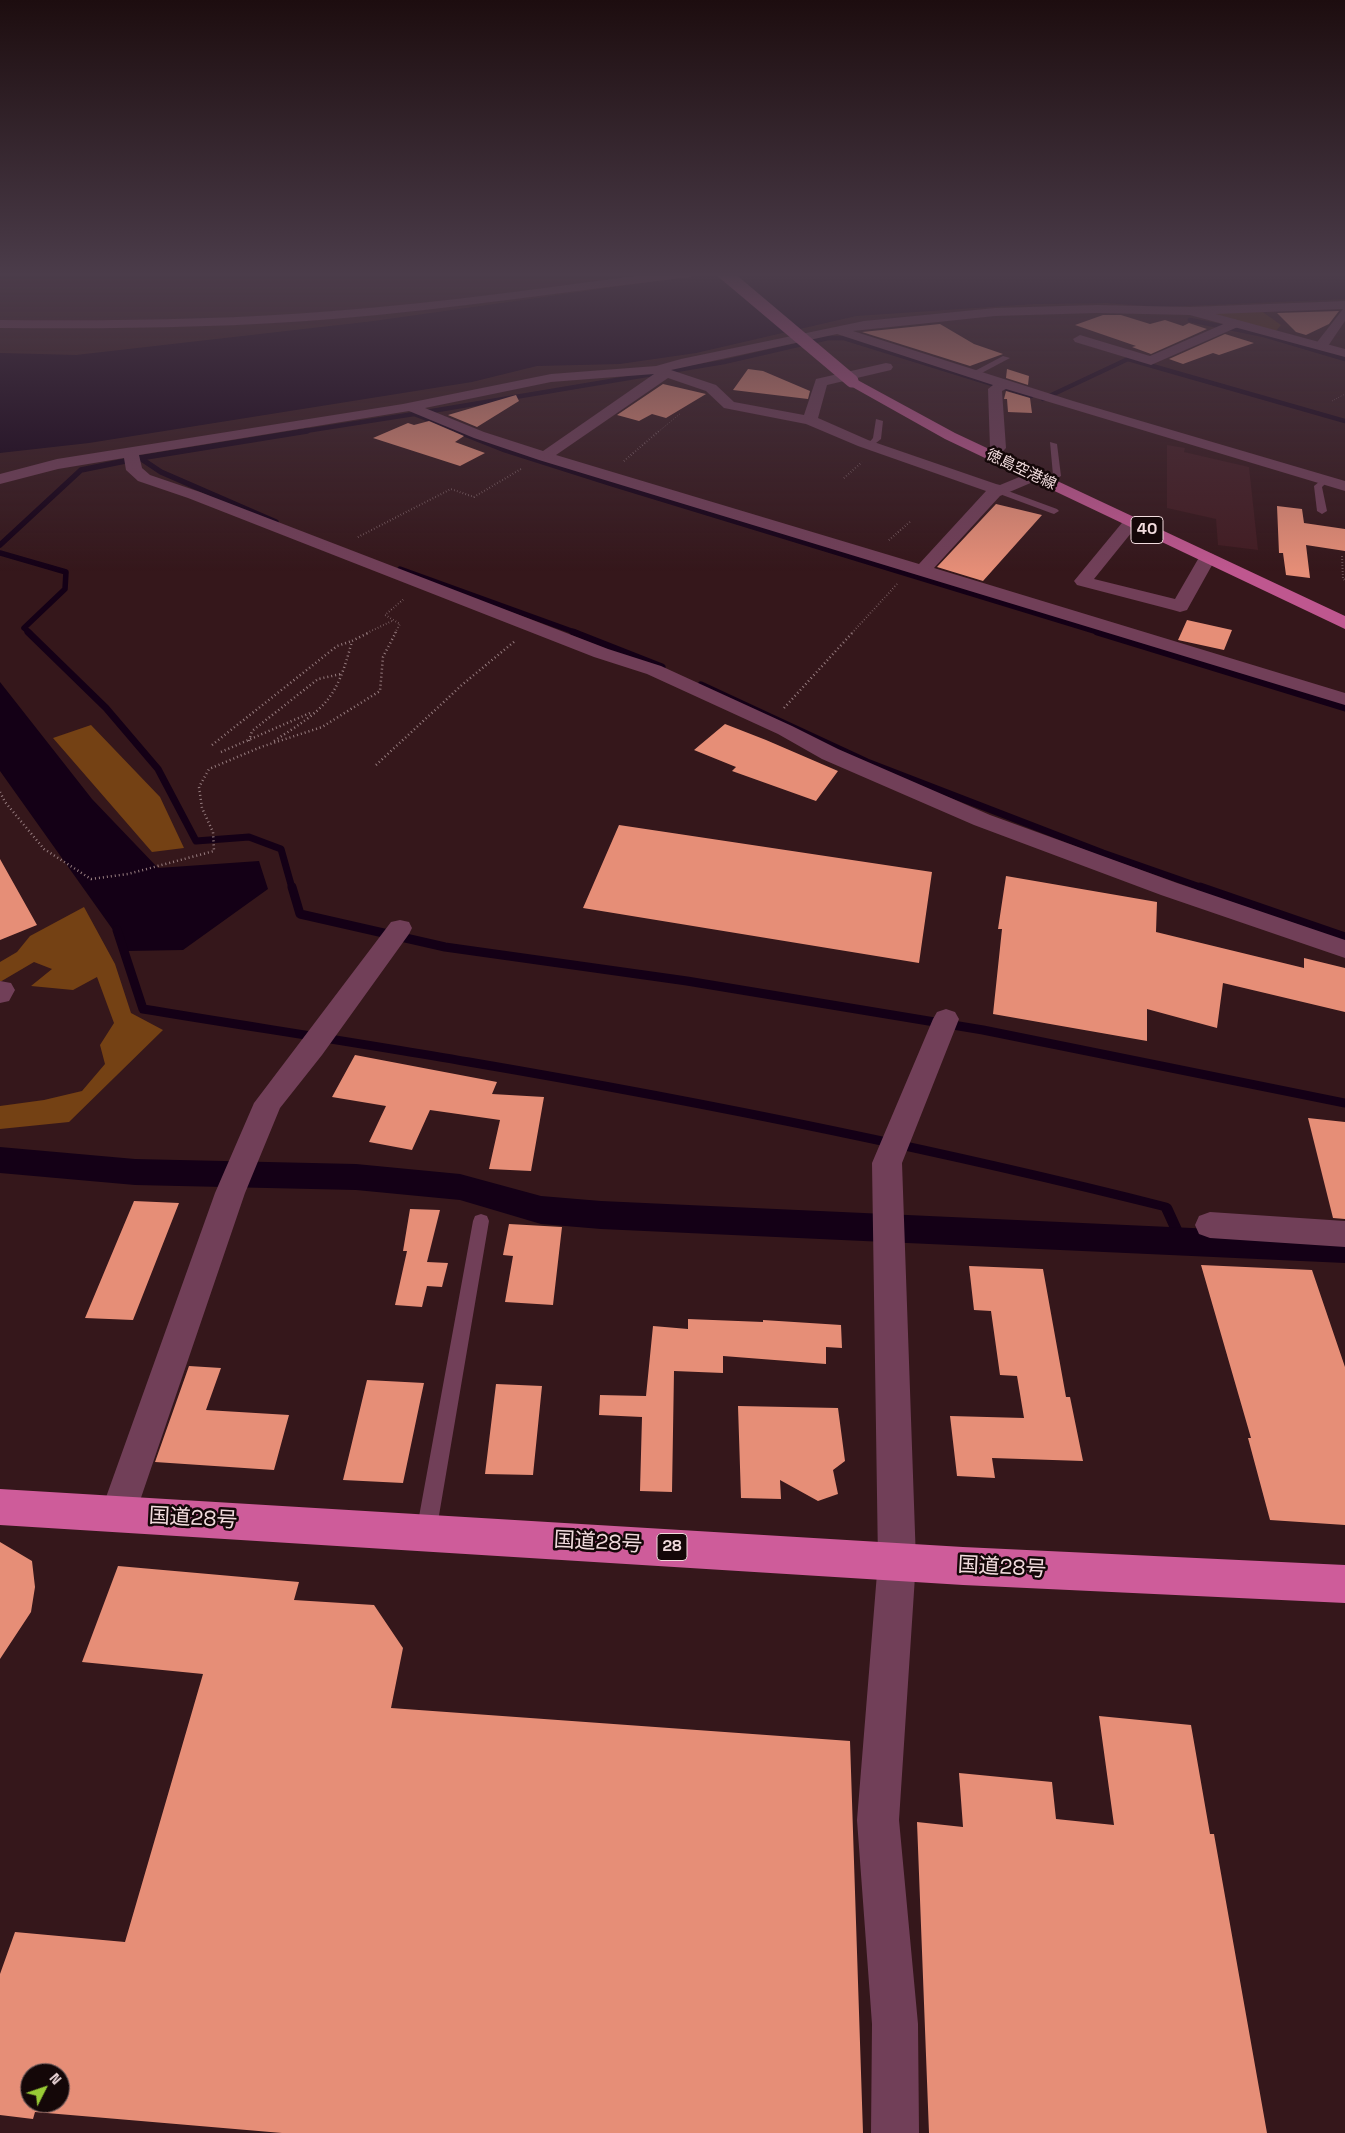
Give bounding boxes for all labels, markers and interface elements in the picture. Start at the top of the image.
street label: 徳島空港線 [983,446,1059,494]
road number: 40 [1131,516,1163,544]
street label: 国道28号 [148,1504,238,1534]
street label: 国道28号 [553,1528,643,1558]
road number: 28 [657,1534,687,1560]
street label: 国道28号 [957,1553,1047,1583]
north arrow [20,2063,70,2113]
text: N [46,2069,65,2088]

